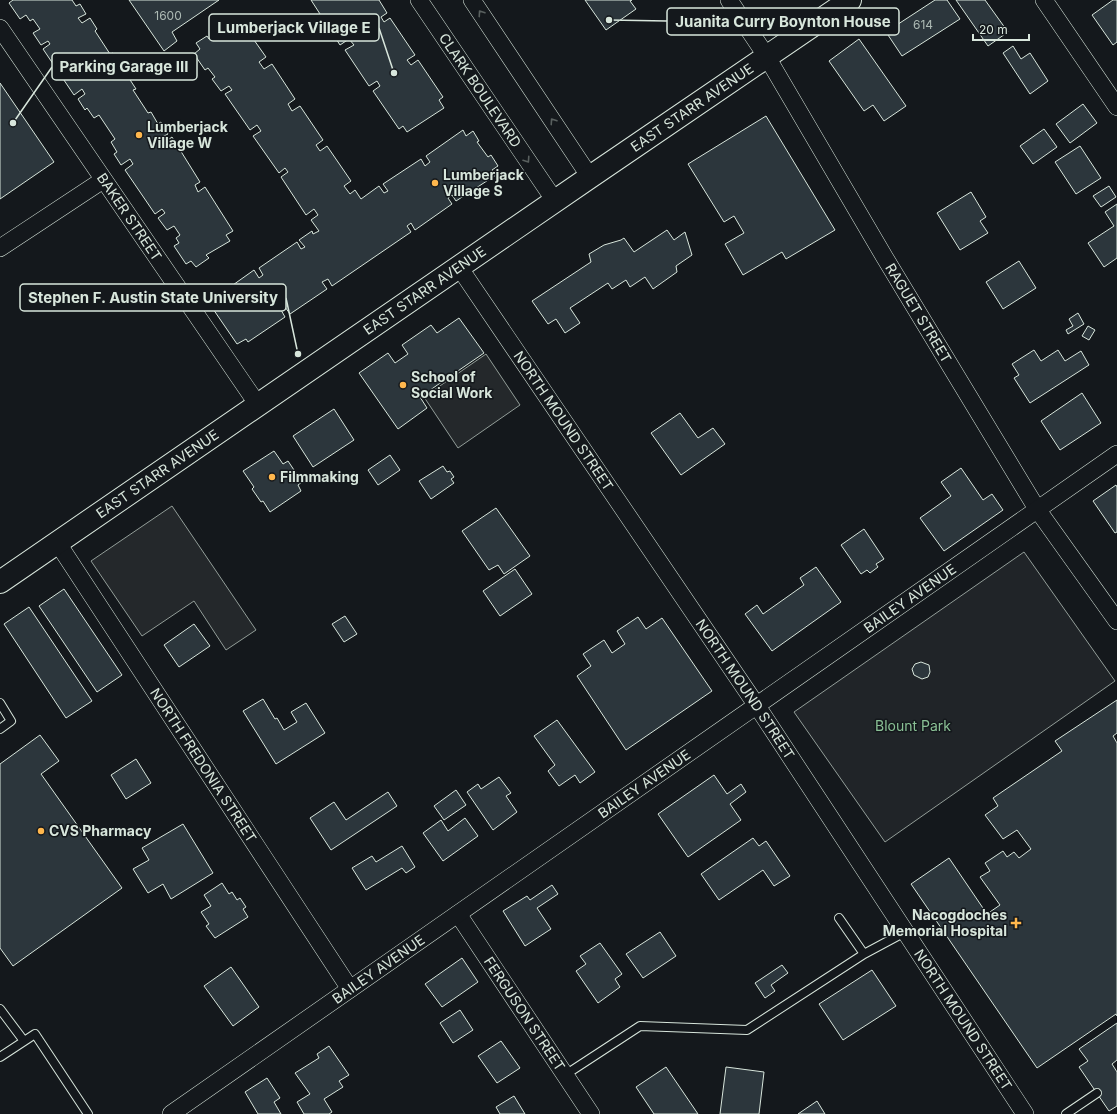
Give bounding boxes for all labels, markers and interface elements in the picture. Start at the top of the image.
house number: 1600 [154,8,182,23]
callout: Juanita Curry Boynton House [667,8,899,35]
one-way arrow [478,10,486,17]
text: Juanita Curry Boynton House [675,12,891,31]
callout: Lumberjack Village E [209,14,379,41]
scale bar [973,16,1029,42]
house number: 614 [913,17,933,32]
text: Lumberjack Village E [217,18,371,37]
text: 20 m [979,22,1008,37]
street label: CLARK BOULEVARD [436,30,525,150]
callout: Parking Garage III [52,53,197,80]
text: Parking Garage III [60,57,188,76]
street label: EAST STARR AVENUE [627,59,756,155]
place label: Lumberjack Village W [147,118,229,151]
one-way arrow [550,118,558,125]
marker: Lumberjack Village W [134,130,144,140]
one-way arrow [522,155,529,162]
place label: Lumberjack Village S [443,166,525,199]
street label: BAKER STREET [94,170,166,264]
marker: Lumberjack Village S [430,178,440,188]
street label: EAST STARR AVENUE [360,242,489,338]
street label: RAGUET STREET [882,260,955,366]
callout: Stephen F. Austin State University [20,284,286,311]
text: Stephen F. Austin State University [28,288,278,307]
street label: NORTH MOUND STREET [511,348,617,494]
place label: School of Social Work [411,368,493,401]
marker: School of Social Work [398,380,408,390]
street label: EAST STARR AVENUE [93,426,222,521]
place label: Filmmaking [280,468,359,485]
marker: Filmmaking [267,472,277,482]
street label: BAILEY AVENUE [860,560,959,636]
street label: NORTH MOUND STREET [692,616,799,762]
street label: NORTH FREDONIA STREET [147,685,261,845]
park label: Blount Park [875,717,951,734]
street label: BAILEY AVENUE [595,745,693,821]
place label: CVS Pharmacy [49,822,152,839]
marker: CVS Pharmacy [36,826,46,836]
place label: Nacogdoches Memorial Hospital [883,906,1007,939]
marker: Nacogdoches Memorial Hospital [1010,917,1022,929]
street label: BAILEY AVENUE [329,931,428,1007]
street label: NORTH MOUND STREET [911,946,1016,1093]
street label: FERGUSON STREET [481,953,569,1074]

